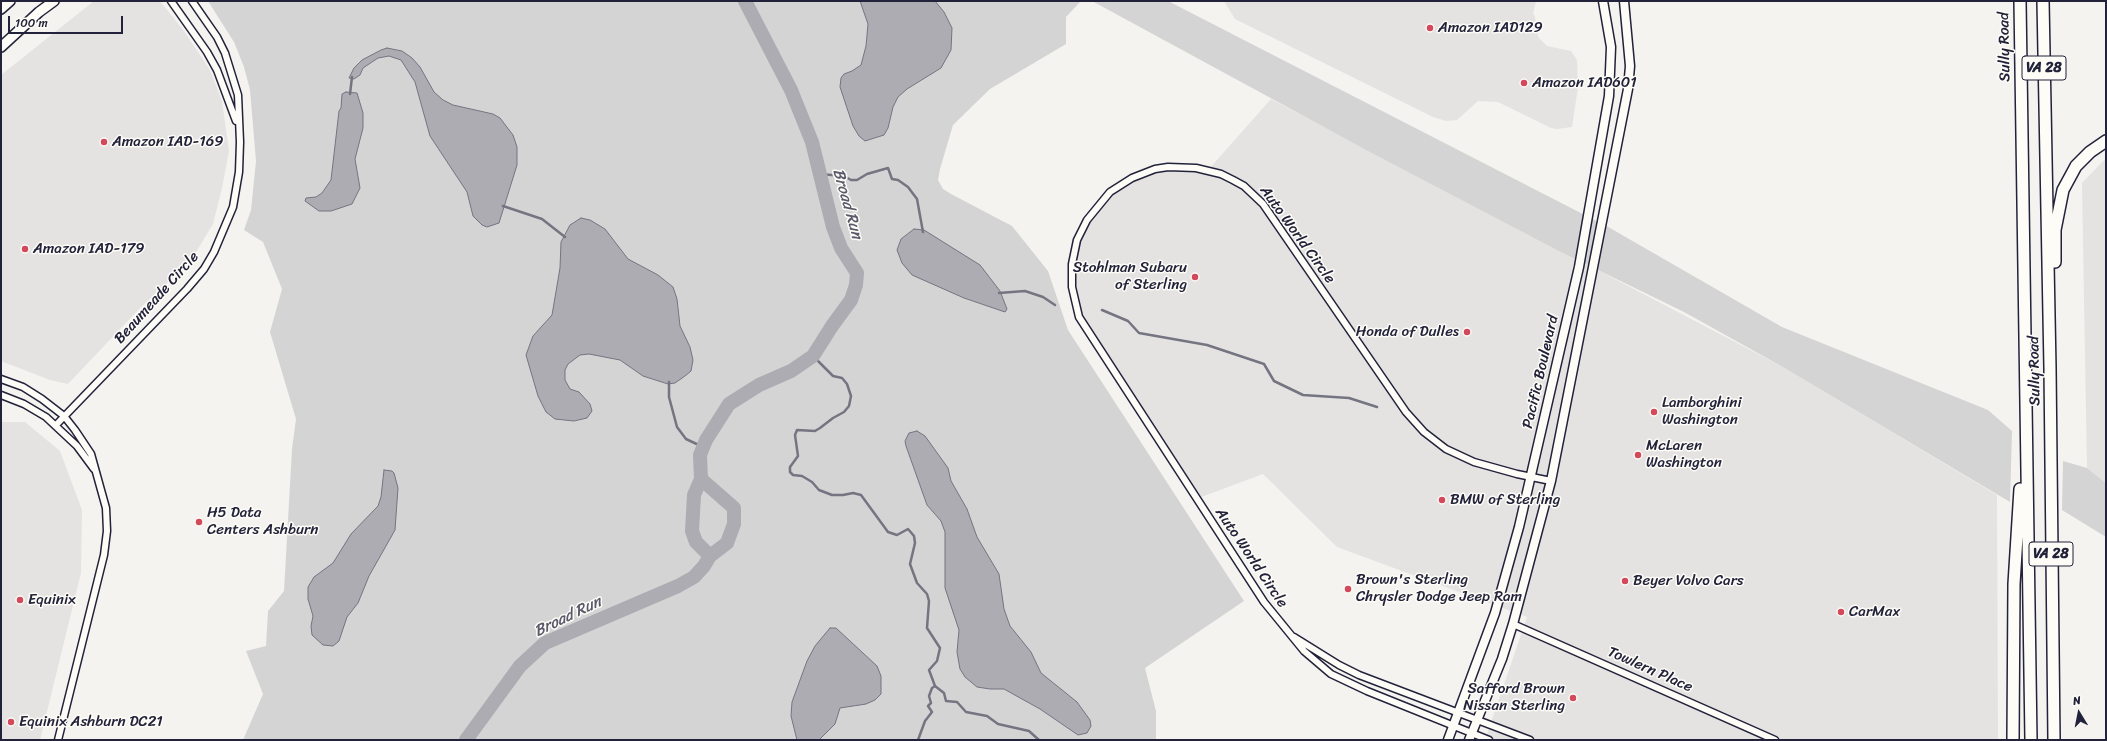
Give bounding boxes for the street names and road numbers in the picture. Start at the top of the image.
street label: Sully Road [1995,12,2015,82]
road number: VA 28 [2022,56,2066,80]
street label: Auto World Circle [1255,183,1339,287]
street label: Beaumeade Circle [111,248,203,348]
street label: Pacific Boulevard [1519,313,1563,431]
street label: Sully Road [2025,336,2045,406]
street label: Auto World Circle [1211,505,1291,611]
road number: VA 28 [2029,542,2073,566]
street label: Towlern Place [1605,643,1695,697]

